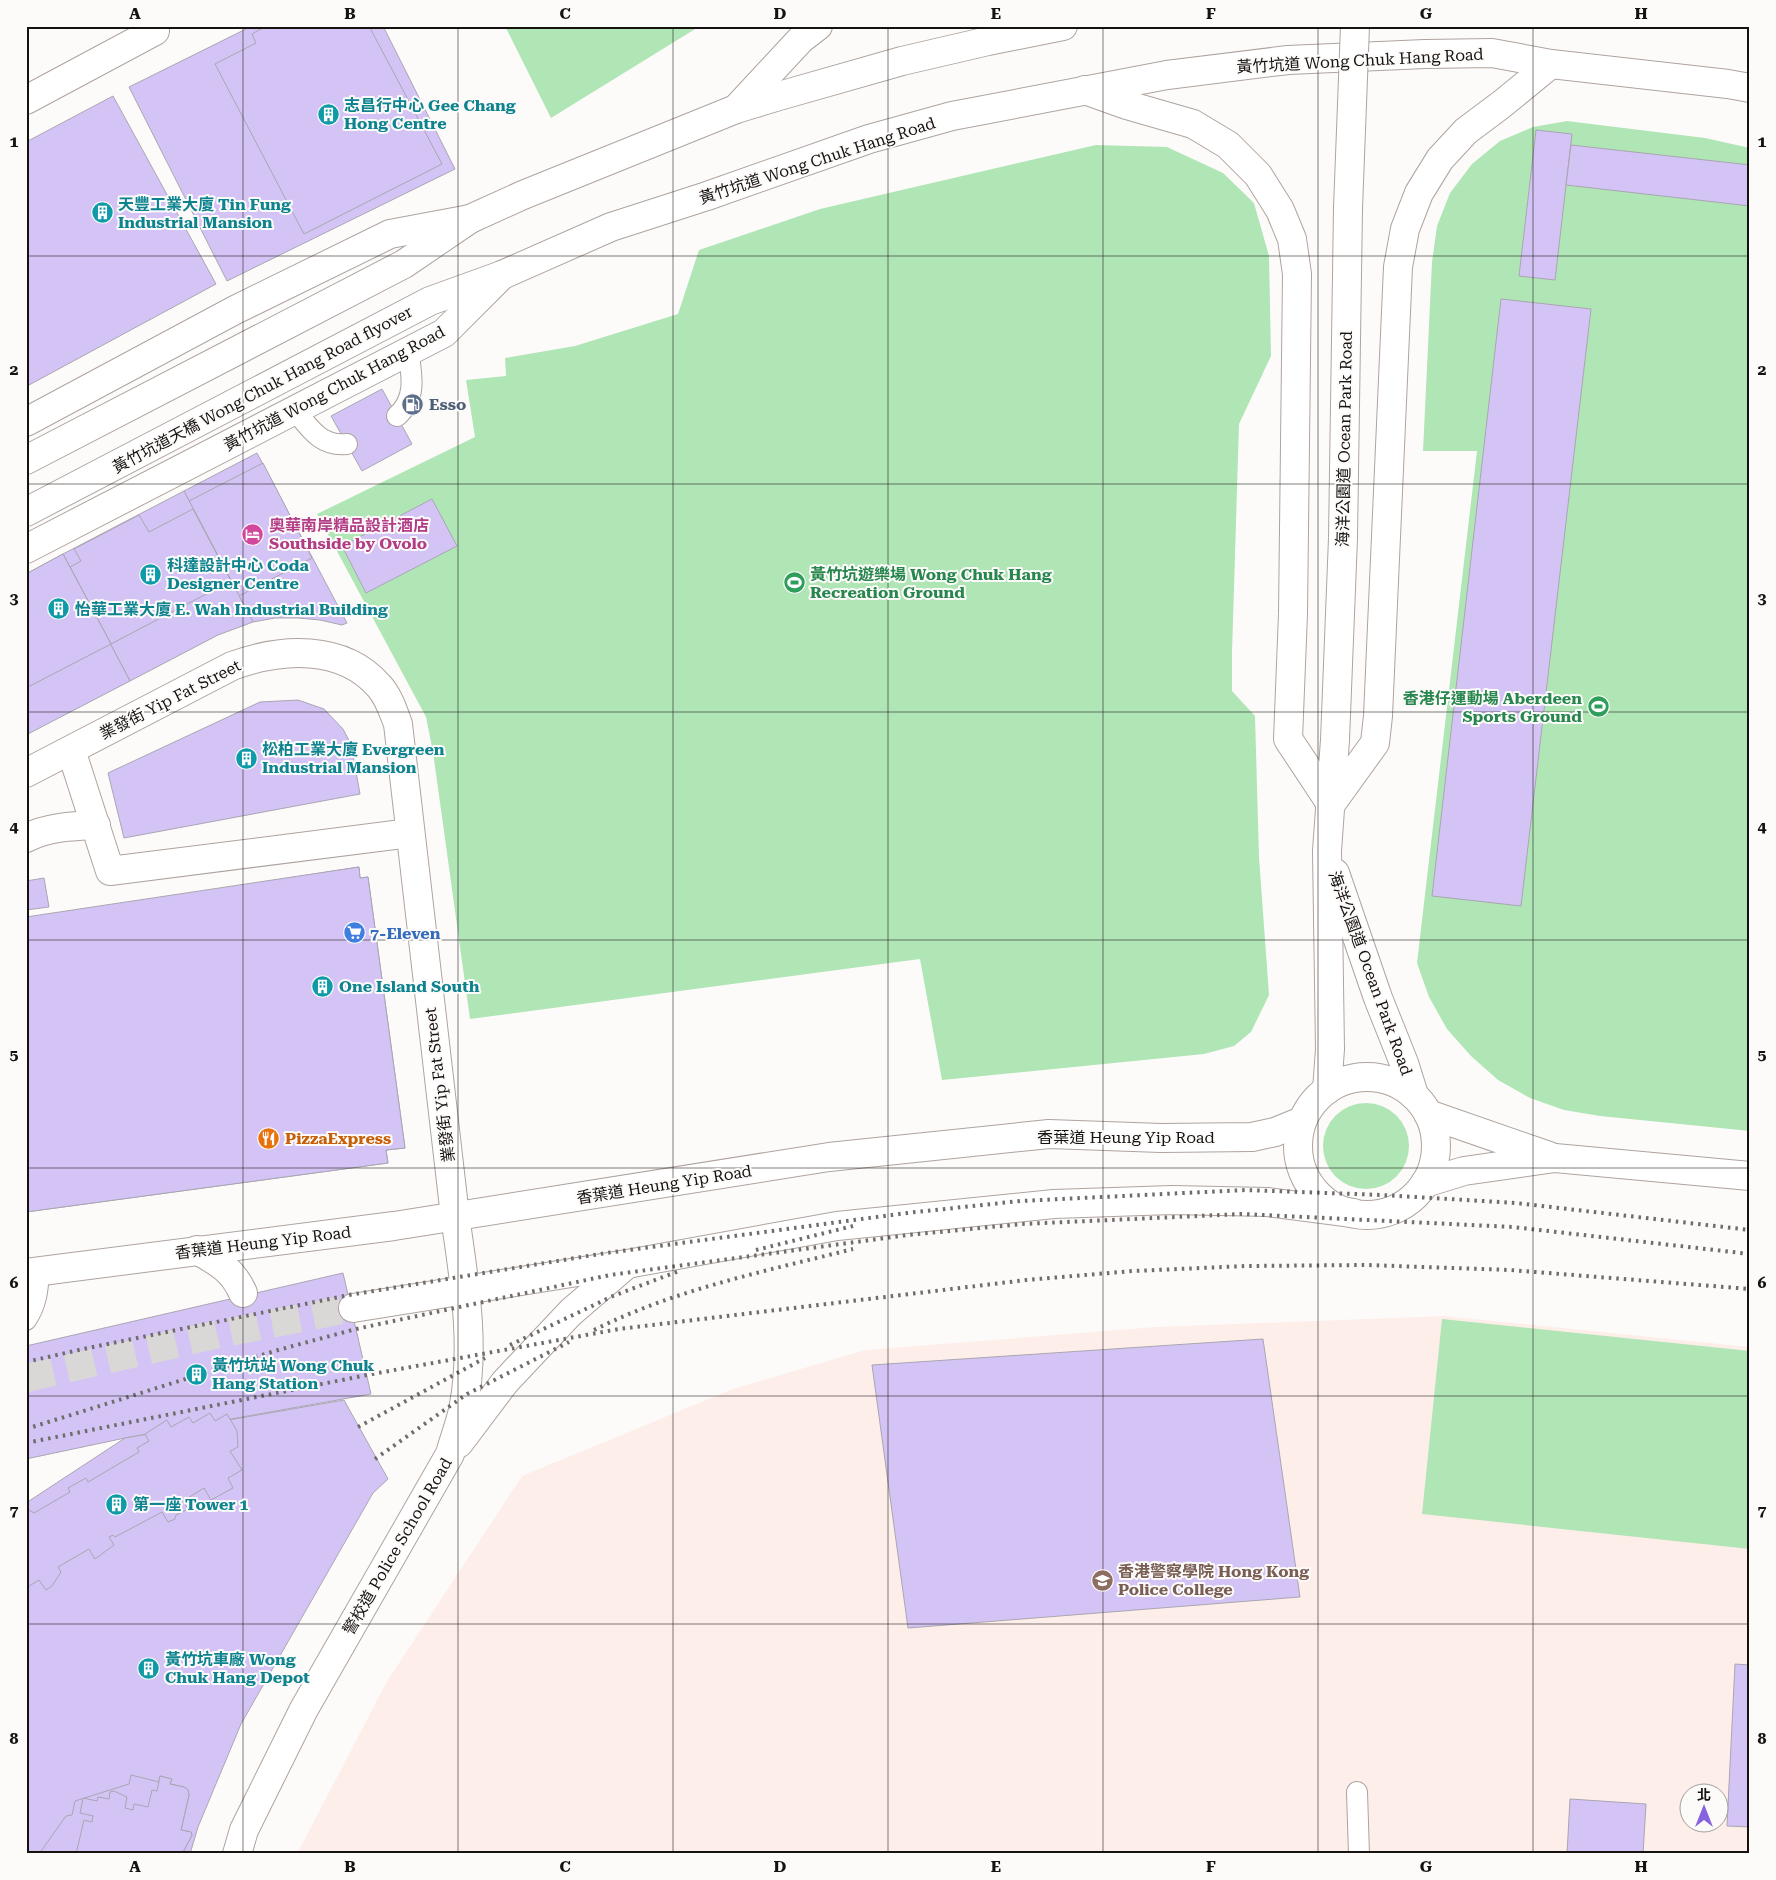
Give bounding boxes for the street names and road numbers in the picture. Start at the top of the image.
street label: 黃竹坑道 Wong Chuk Hang Road [1236,45,1484,76]
street label: 黃竹坑道 Wong Chuk Hang Road [697,113,938,208]
street label: 黃竹坑道天橋 Wong Chuk Hang Road flyover [109,302,416,477]
street label: 黃竹坑道 Wong Chuk Hang Road [221,322,448,455]
street label: 海洋公園道 Ocean Park Road [1333,331,1356,547]
street label: 業發街 Yip Fat Street [96,656,244,743]
street label: 海洋公園道 Ocean Park Road [1325,868,1416,1078]
street label: 業發街 Yip Fat Street [421,1006,458,1163]
street label: 香葉道 Heung Yip Road [1037,1128,1215,1147]
street label: 香葉道 Heung Yip Road [575,1161,753,1208]
street label: 香葉道 Heung Yip Road [174,1222,352,1263]
street label: 警校道 Police School Road [339,1454,456,1638]

